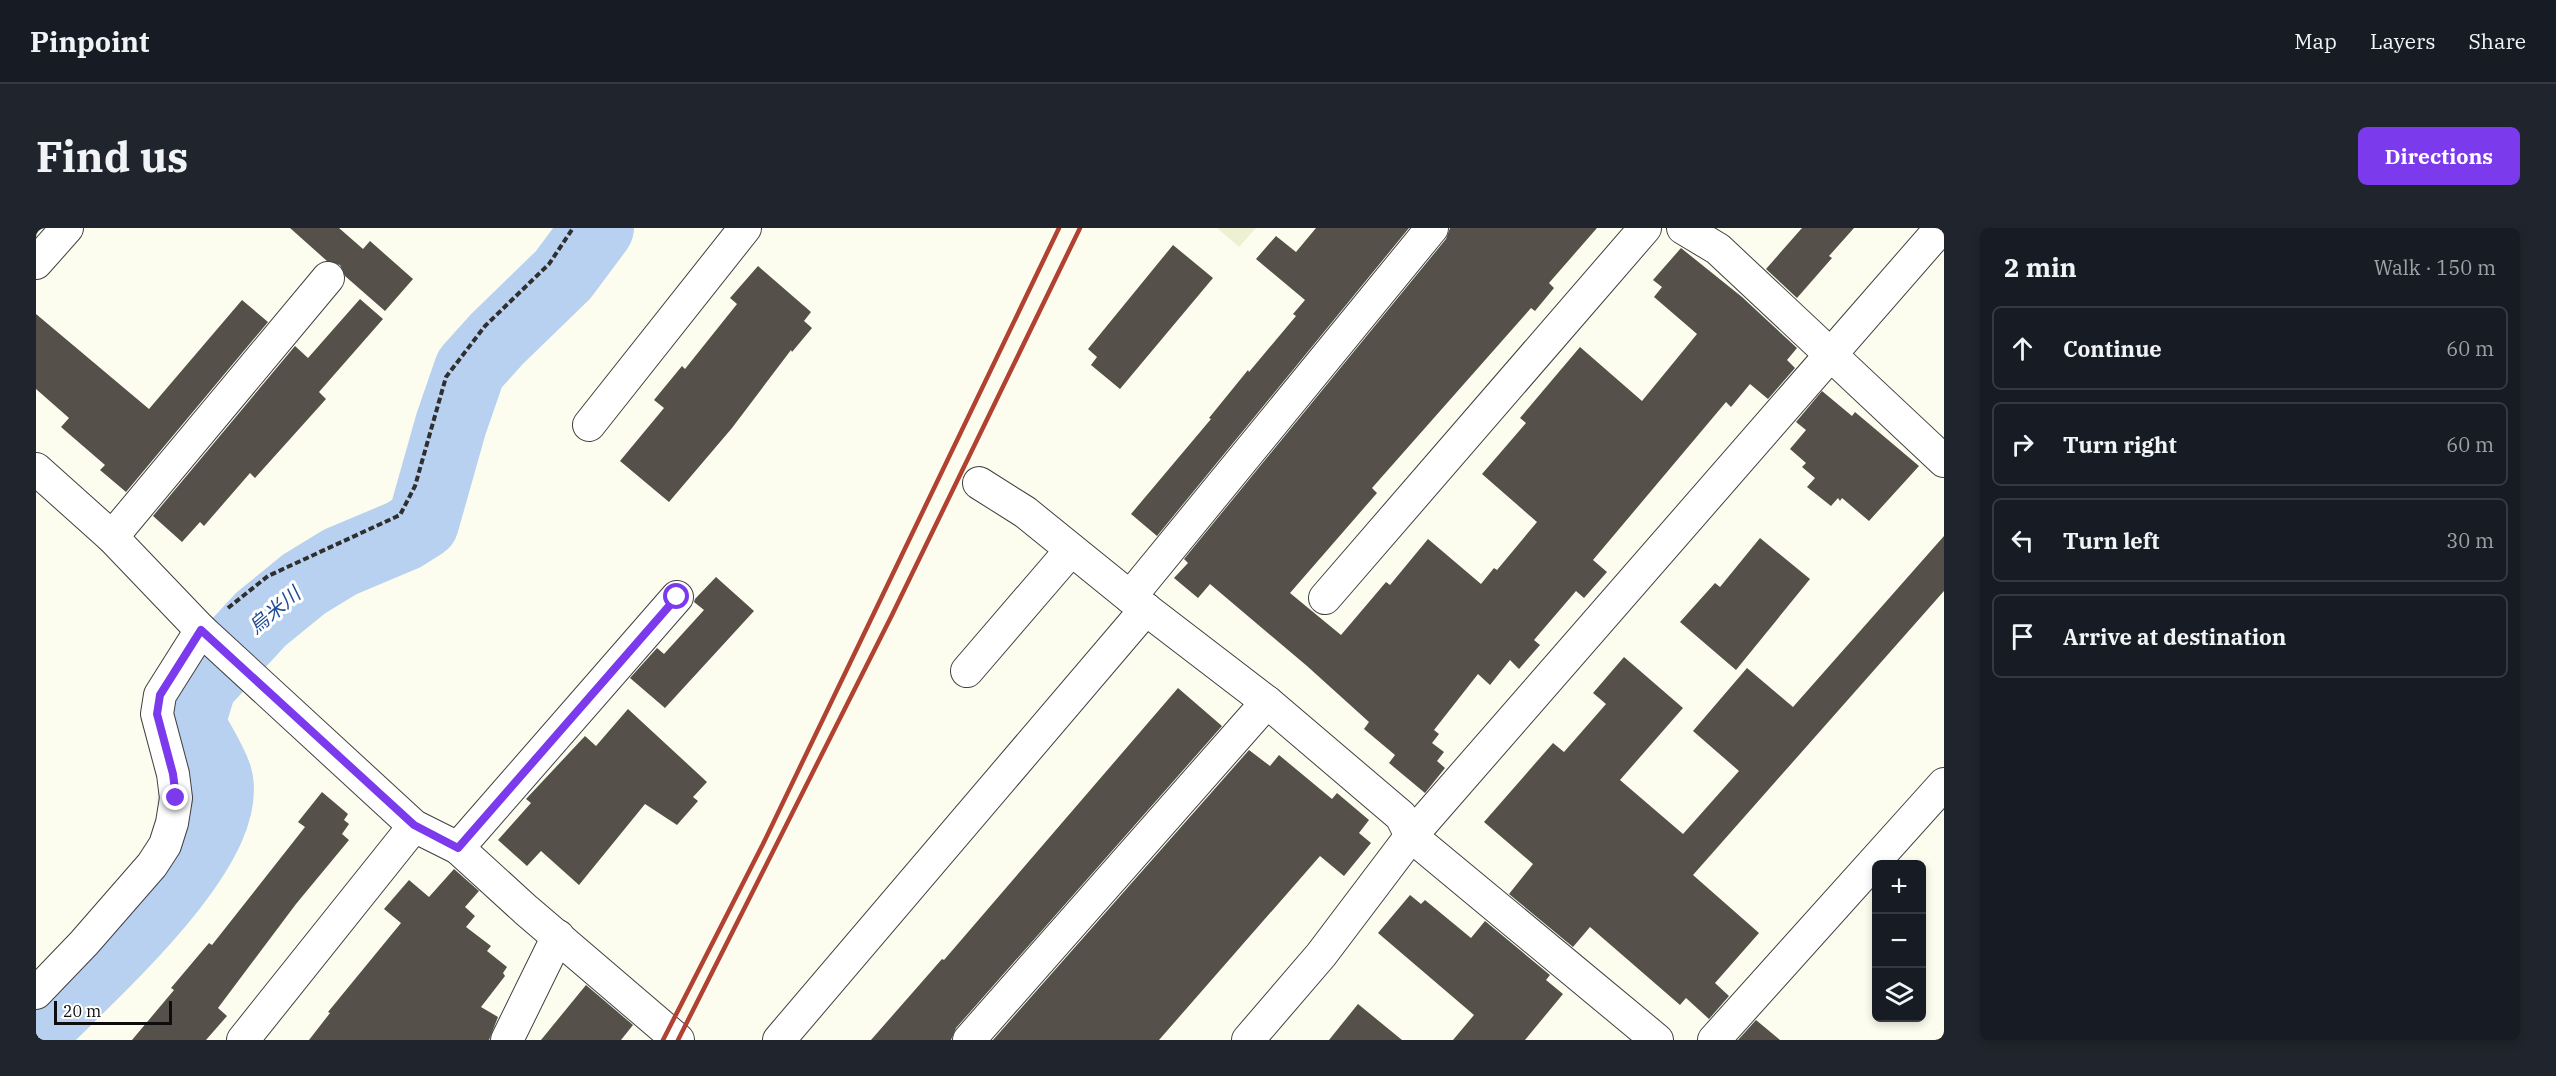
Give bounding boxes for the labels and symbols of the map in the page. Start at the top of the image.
water label: 烏米川 [242,579,307,640]
route start [663,583,689,609]
route end [162,784,188,810]
scale bar [54,998,172,1026]

